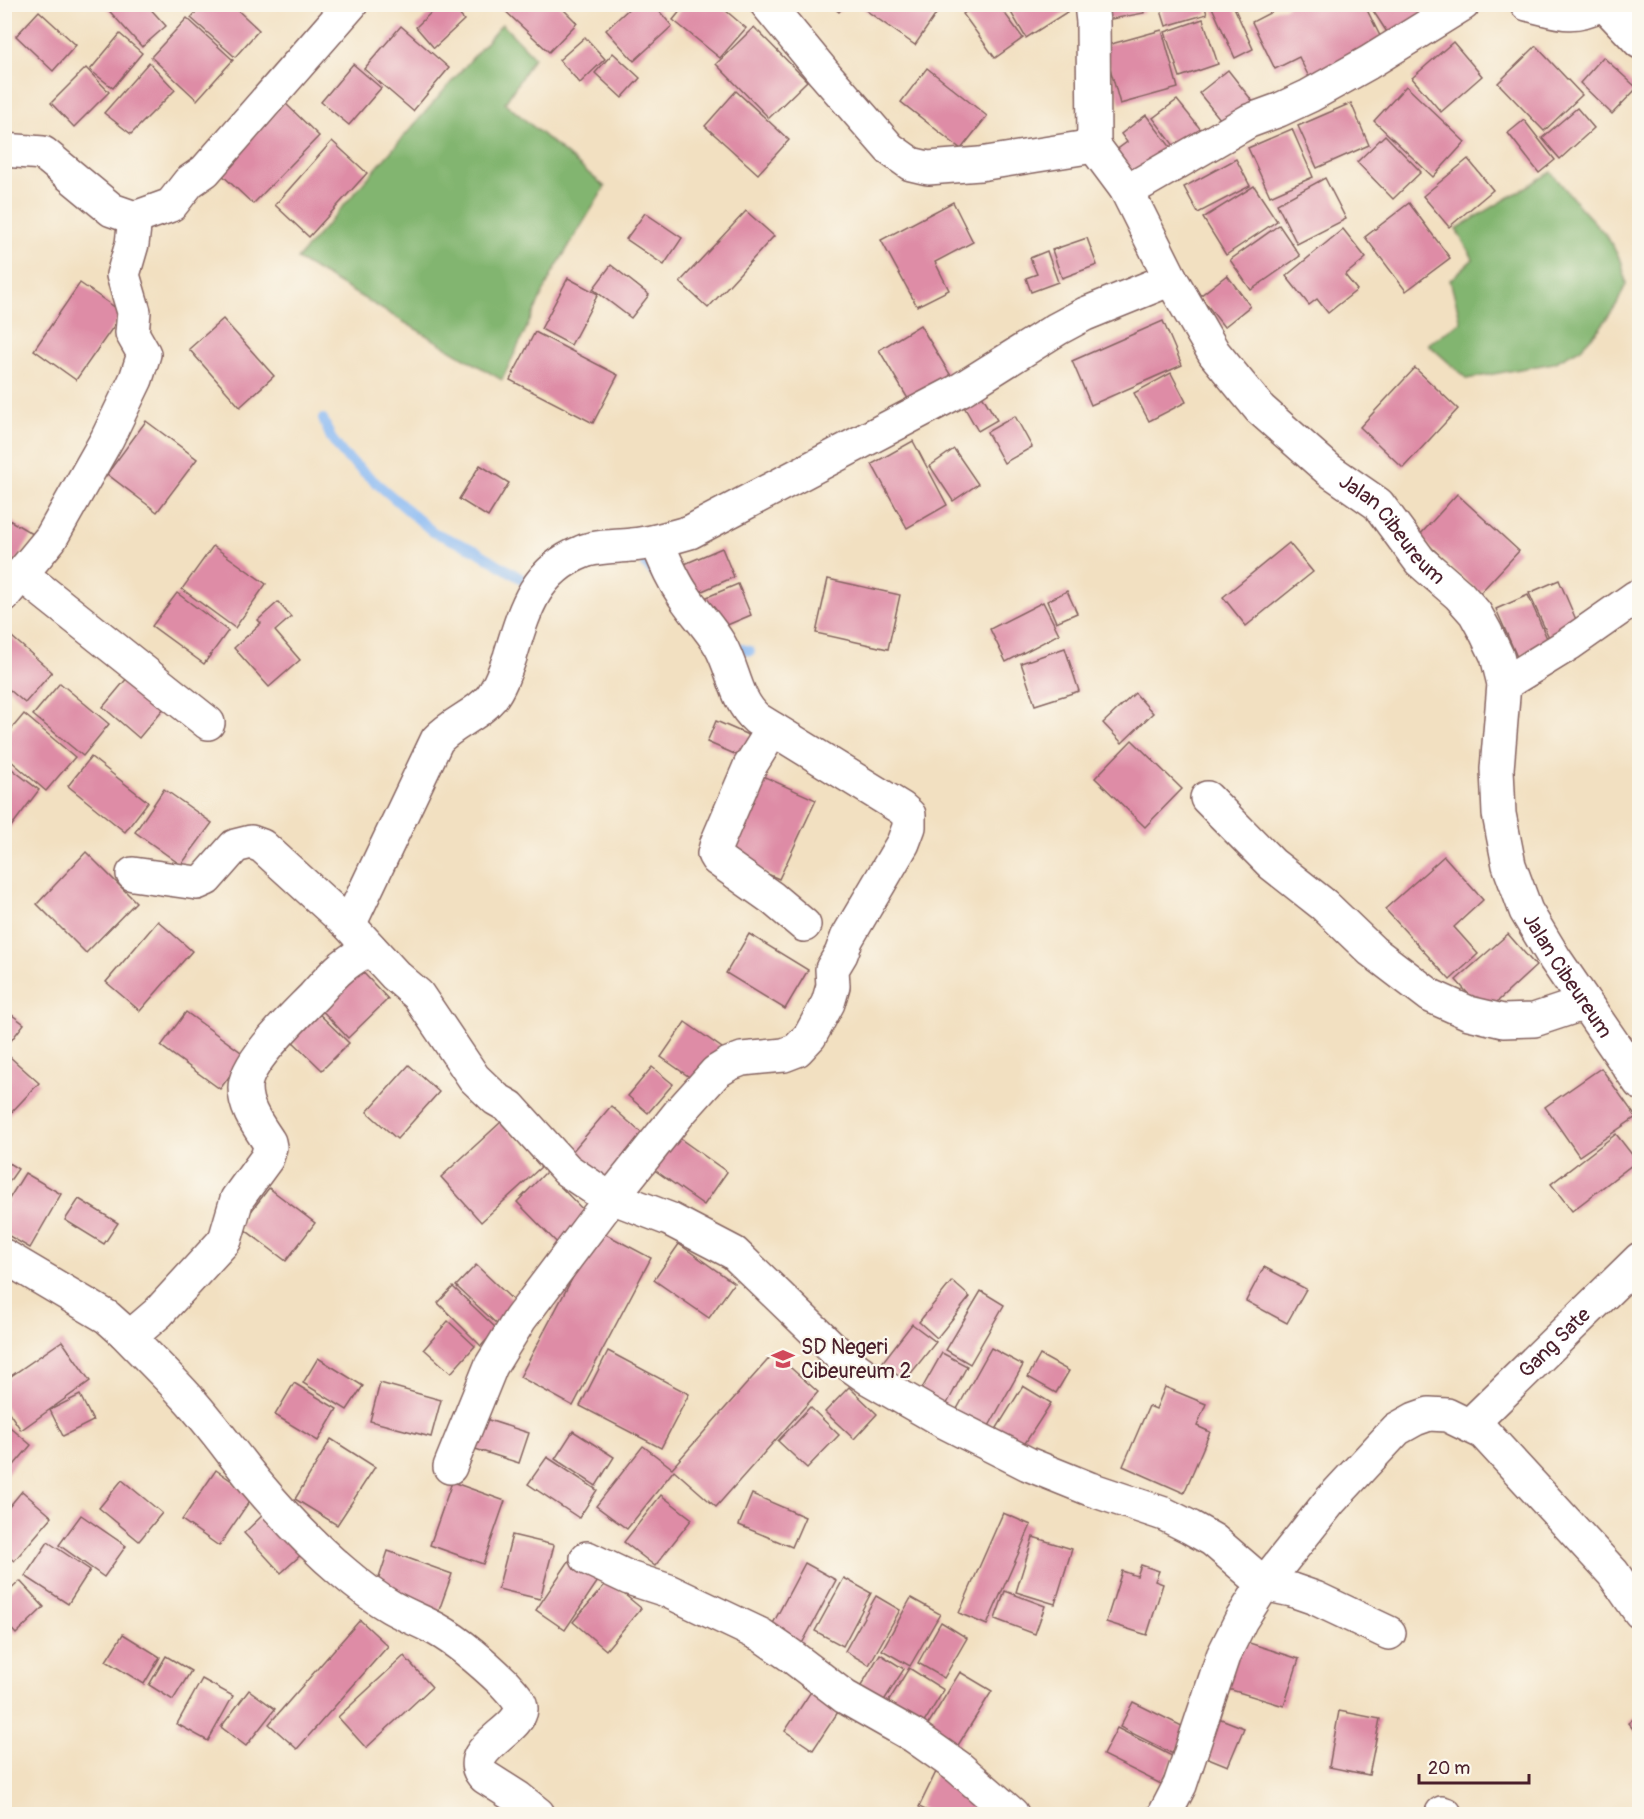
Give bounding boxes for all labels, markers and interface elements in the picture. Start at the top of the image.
street label: Jalan Cibeureum [1334,468,1451,591]
street label: Jalan Cibeureum [1516,908,1618,1043]
street label: Gang Sate [1513,1301,1597,1384]
place label: SD Negeri Cibeureum 2 [801,1334,911,1385]
school or university icon: SD Negeri Cibeureum 2 [770,1346,796,1372]
scale bar [1419,1747,1528,1785]
text: 20 m [1428,1757,1470,1780]

